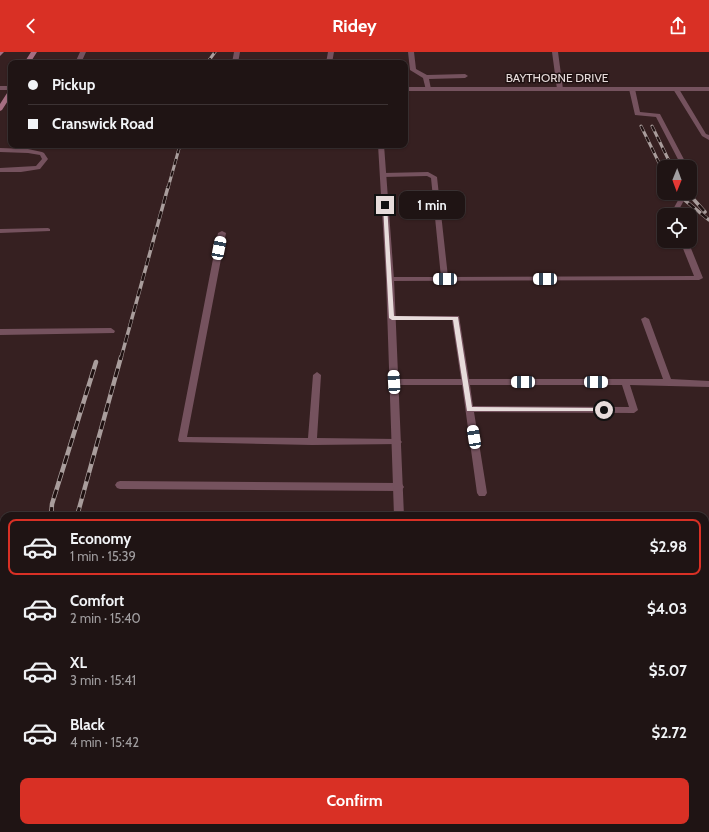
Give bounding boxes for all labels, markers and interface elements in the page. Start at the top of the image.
icon: back [20,15,42,37]
text: Ridey [332,15,377,37]
icon: share [667,15,689,37]
street label: BAYTHORNE DRIVE [506,70,609,85]
text: Pickup [52,76,95,94]
text: Cranswick Road [52,115,154,133]
north arrow [657,160,697,200]
map controls [657,160,697,248]
callout: 1 min [399,191,465,219]
route end [376,196,394,214]
text: 1 min [417,197,447,213]
button: locate [657,208,697,248]
car [211,235,227,261]
car [433,273,457,285]
car [533,273,557,285]
car [387,370,401,394]
car [511,376,535,388]
car [584,376,608,388]
route start [595,401,613,419]
car [466,424,482,450]
icon: car [22,529,58,565]
text: Economy [70,530,131,548]
text: $2.98 [650,538,687,556]
text: 1 min · 15:39 [70,548,136,564]
icon: car [22,591,58,627]
text: Comfort [70,592,124,610]
text: $4.03 [647,600,687,618]
text: 2 min · 15:40 [70,610,141,626]
icon: car [22,653,58,689]
text: XL [70,654,87,672]
text: $5.07 [649,662,687,680]
text: 3 min · 15:41 [70,672,136,688]
icon: car [22,715,58,751]
text: Black [70,716,105,734]
text: $2.72 [651,724,687,742]
text: 4 min · 15:42 [70,734,139,750]
button: Confirm [20,778,689,824]

